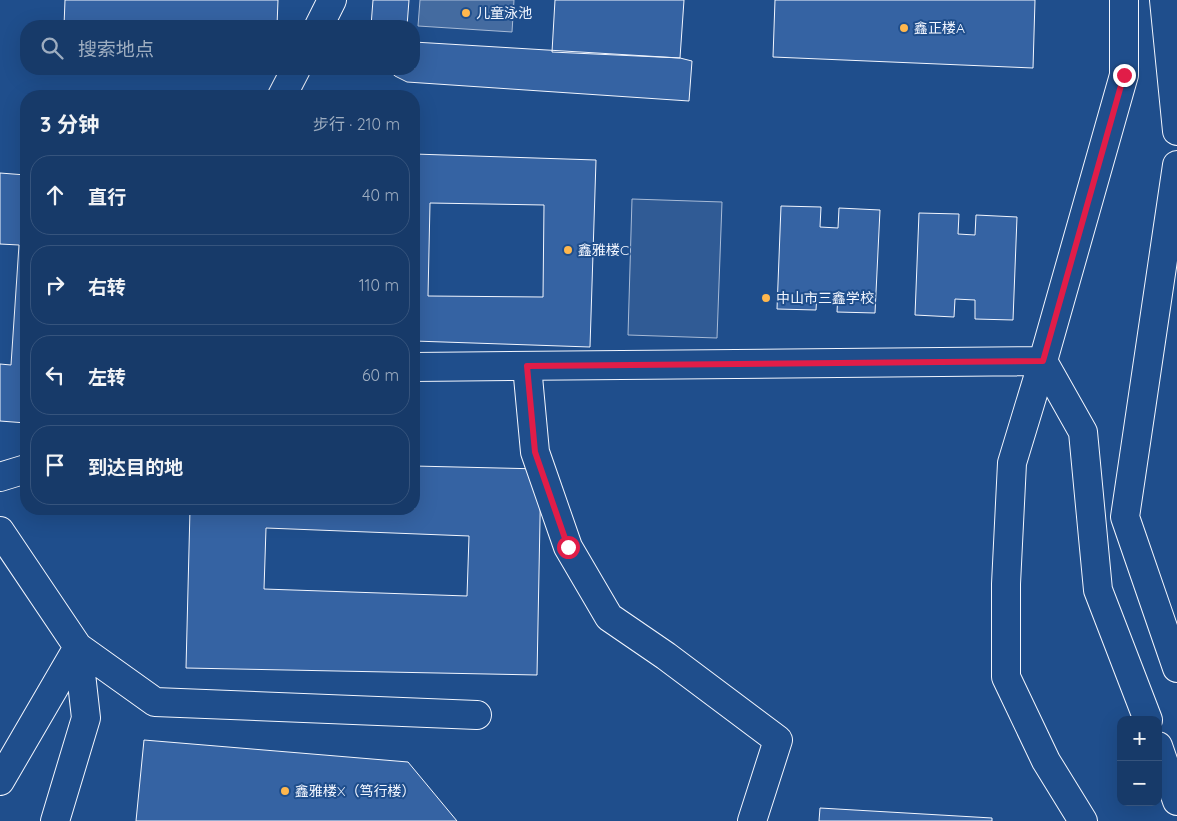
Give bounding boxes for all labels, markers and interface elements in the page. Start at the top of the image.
place label: 儿童泳池 [476,4,532,22]
marker: 儿童泳池 [460,7,472,19]
place label: 鑫正楼A [914,19,965,37]
search box [20,20,420,75]
marker: 鑫正楼A [898,22,910,34]
icon: search [38,34,66,62]
text: 搜索地点 [78,37,154,61]
route end [1113,64,1136,87]
text: 3 分钟 [40,111,99,137]
text: 步行 · 210 m [313,114,400,134]
icon: ahead [41,181,69,209]
text: 直行 [88,185,126,209]
text: 40 m [362,185,399,205]
place label: 鑫雅楼C [578,241,629,259]
marker: 鑫雅楼C [562,244,574,256]
icon: right [41,271,69,299]
text: 右转 [88,275,126,299]
text: 110 m [359,275,399,295]
place label: 中山市三鑫学校 [776,289,874,307]
marker: 中山市三鑫学校 [760,292,772,304]
icon: left [41,361,69,389]
text: 左转 [88,365,126,389]
text: 60 m [362,365,399,385]
icon: arrive [41,451,69,479]
text: 到达目的地 [88,455,183,479]
route start [557,536,580,559]
map controls [1117,716,1162,806]
button: + [1117,716,1162,761]
button: − [1117,761,1162,806]
place label: 鑫雅楼X（笃行楼） [295,782,415,800]
marker: 鑫雅楼X（笃行楼） [279,785,291,797]

